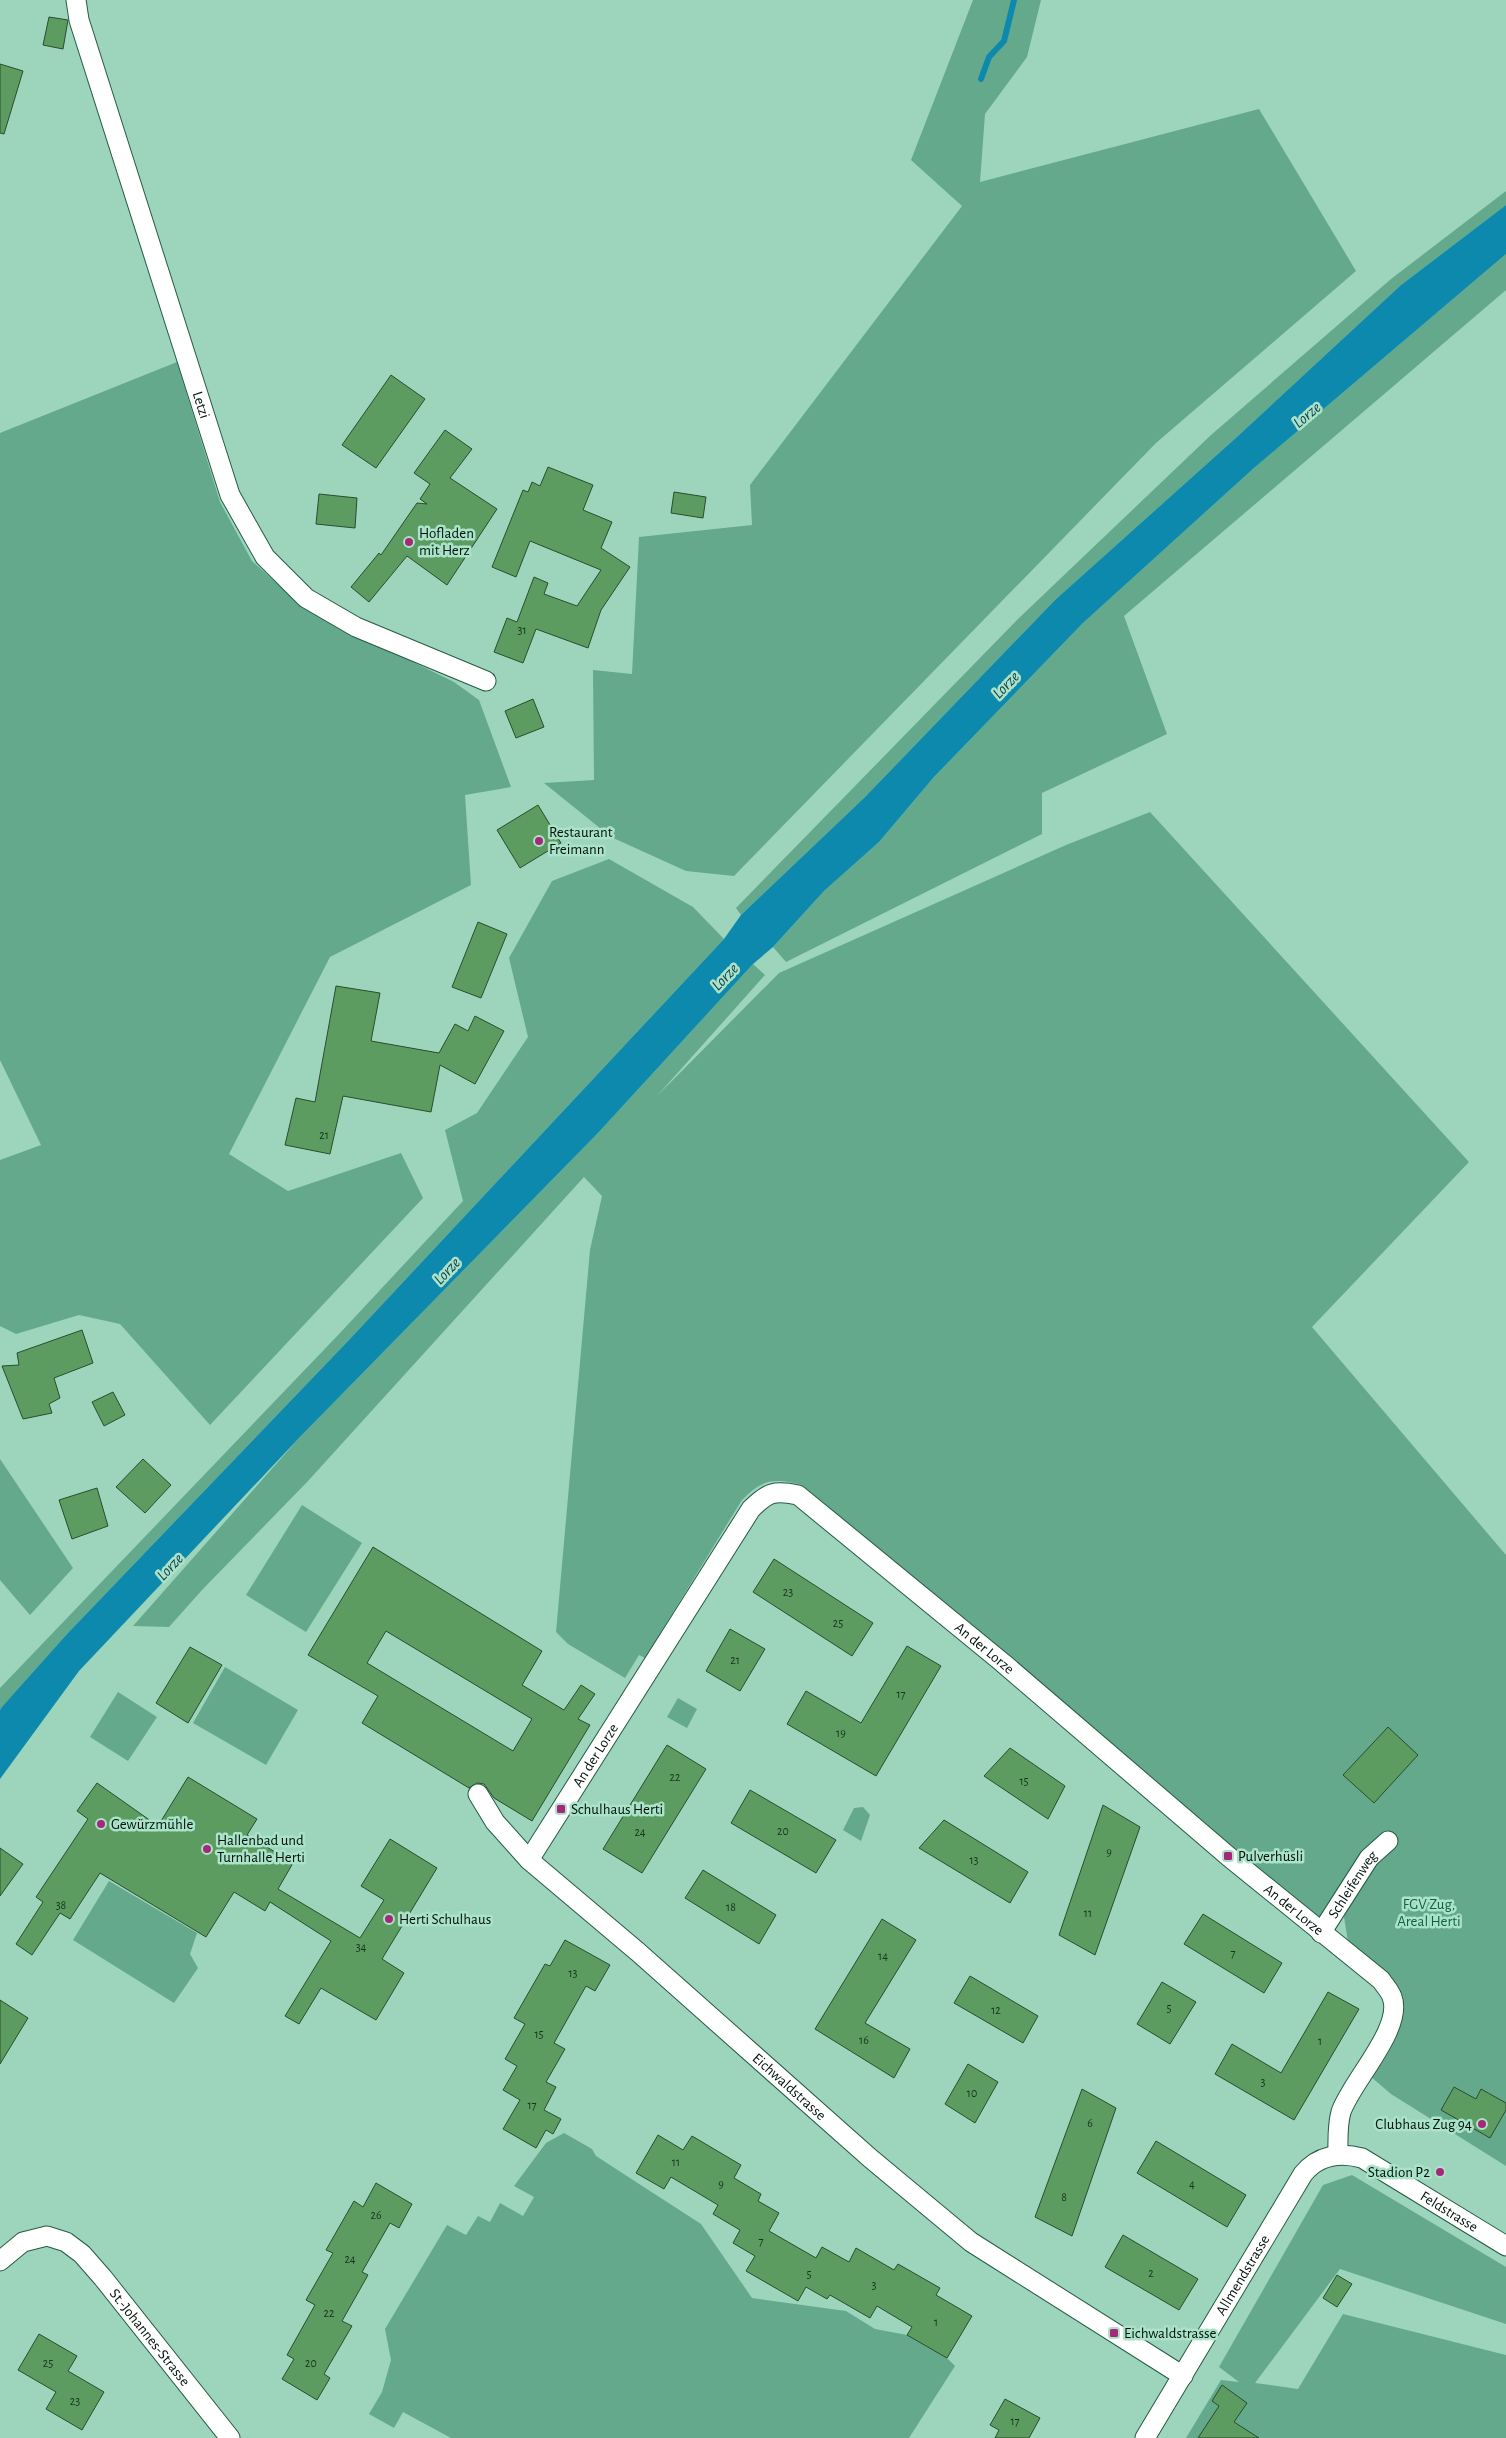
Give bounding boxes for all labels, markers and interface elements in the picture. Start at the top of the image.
street label: Letzi [190,389,213,420]
water label: Lorze [1290,399,1324,431]
place label: Hofladen mit Herz [419,526,474,558]
marker: Hofladen mit Herz [403,536,415,548]
house number: 31 [517,624,527,636]
water label: Lorze [990,668,1022,702]
place label: Restaurant Freimann [549,825,613,857]
marker: Restaurant Freimann [533,835,545,847]
water label: Lorze [709,960,741,994]
house number: 21 [319,1129,329,1141]
water label: Lorze [431,1254,463,1288]
water label: Lorze [154,1550,186,1584]
house number: 23 [783,1586,793,1598]
house number: 25 [833,1617,843,1629]
street label: An der Lorze [952,1619,1017,1677]
house number: 21 [730,1654,740,1666]
house number: 17 [896,1688,906,1700]
street label: An der Lorze [570,1721,621,1790]
house number: 19 [836,1727,846,1739]
house number: 22 [670,1771,681,1783]
house number: 15 [1019,1775,1029,1787]
place label: Schulhaus Herti [571,1802,663,1817]
marker: Schulhaus Herti [555,1803,567,1815]
place label: Gewürzmühle [111,1817,193,1832]
marker: Gewürzmühle [95,1818,107,1830]
house number: 20 [777,1825,789,1837]
house number: 24 [634,1826,646,1838]
place label: Hallenbad und Turnhalle Herti [217,1833,305,1865]
marker: Hallenbad und Turnhalle Herti [201,1843,213,1855]
house number: 9 [1106,1846,1112,1858]
street label: Schleifenweg [1325,1847,1380,1921]
place label: Pulverhüsli [1238,1849,1303,1864]
marker: Pulverhüsli [1222,1850,1234,1862]
house number: 13 [969,1854,979,1866]
street label: An der Lorze [1261,1881,1327,1938]
park label: FGV Zug, Areal Herti [1397,1897,1461,1929]
house number: 38 [56,1899,67,1911]
house number: 18 [726,1901,736,1913]
house number: 11 [1084,1907,1092,1919]
place label: Herti Schulhaus [399,1912,491,1927]
marker: Herti Schulhaus [383,1913,395,1925]
house number: 34 [356,1941,367,1953]
house number: 7 [1230,1947,1236,1959]
house number: 14 [878,1950,888,1962]
house number: 13 [568,1967,578,1979]
house number: 5 [1166,2002,1172,2014]
house number: 12 [991,2004,1001,2016]
house number: 15 [534,2028,544,2040]
house number: 16 [859,2034,869,2046]
house number: 1 [1318,2035,1322,2047]
street label: Eichwaldstrasse [750,2050,829,2123]
house number: 3 [1261,2076,1266,2088]
house number: 10 [967,2087,977,2099]
house number: 17 [527,2099,537,2111]
house number: 6 [1087,2117,1093,2129]
place label: Clubhaus Zug 94 [1375,2117,1472,2132]
marker: Clubhaus Zug 94 [1476,2118,1488,2130]
house number: 11 [672,2156,680,2168]
place label: Stadion P2 [1368,2165,1430,2180]
marker: Stadion P2 [1434,2166,1446,2178]
house number: 9 [718,2178,724,2190]
house number: 4 [1189,2178,1195,2190]
street label: Feldstrasse [1418,2188,1481,2235]
house number: 8 [1061,2191,1067,2203]
house number: 26 [370,2209,382,2221]
street label: Allmendstrasse [1213,2232,1272,2318]
house number: 7 [758,2235,764,2247]
house number: 24 [344,2253,356,2265]
house number: 2 [1148,2267,1154,2279]
house number: 5 [806,2268,812,2280]
house number: 3 [872,2279,877,2291]
street label: St.-Johannes-Strasse [107,2286,193,2389]
house number: 22 [324,2307,335,2319]
house number: 1 [934,2316,938,2328]
place label: Eichwaldstrasse [1124,2326,1216,2341]
marker: Eichwaldstrasse [1108,2327,1120,2339]
house number: 25 [43,2357,53,2369]
house number: 20 [305,2357,317,2369]
house number: 23 [70,2395,80,2407]
house number: 17 [1010,2415,1020,2427]

